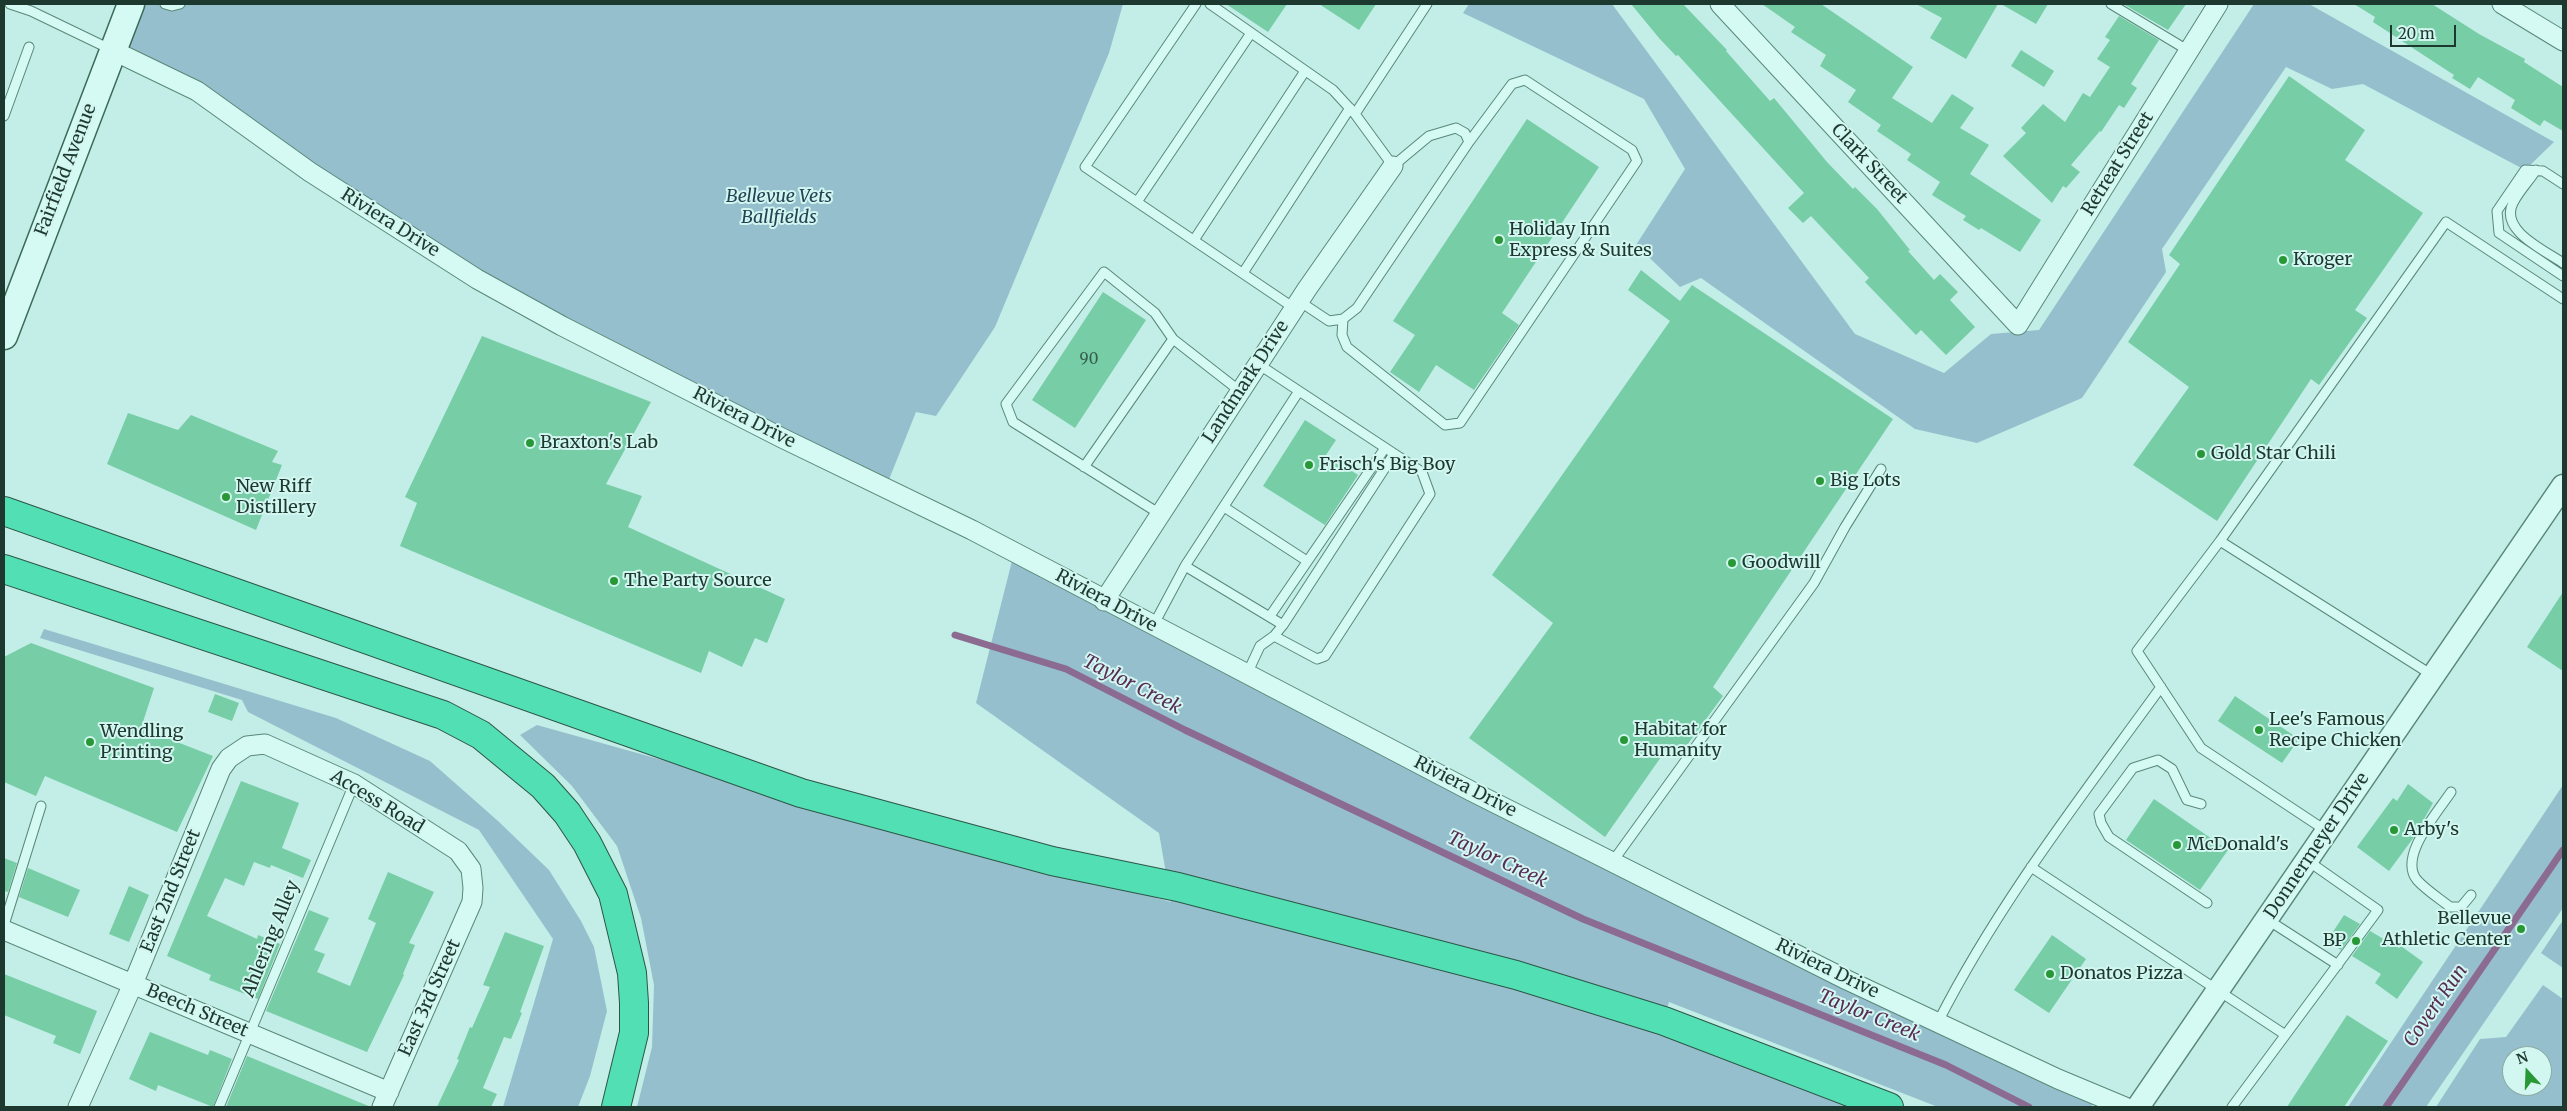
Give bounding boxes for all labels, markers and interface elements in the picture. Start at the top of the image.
scale bar [2392,15,2458,47]
text: 20 m [2398,24,2435,43]
street label: Fairfield Avenue [31,101,101,239]
street label: Retreat Street [2078,108,2158,220]
street label: Clark Street [1826,119,1912,209]
street label: Riviera Drive [337,184,443,262]
park label: Bellevue Vets Ballfields [726,186,832,228]
place label: Holiday Inn Express & Suites [1509,219,1652,262]
marker: Holiday Inn Express & Suites [1493,234,1505,246]
place label: Kroger [2293,249,2352,271]
marker: Kroger [2277,254,2289,266]
street label: Landmark Drive [1198,317,1294,447]
house number: 90 [1080,351,1098,369]
street label: Riviera Drive [689,383,799,453]
place label: Braxton's Lab [540,432,658,454]
marker: Braxton's Lab [524,437,536,449]
place label: Gold Star Chili [2211,443,2336,465]
marker: Gold Star Chili [2195,448,2207,460]
place label: Frisch's Big Boy [1319,454,1456,476]
marker: Frisch's Big Boy [1303,459,1315,471]
place label: Big Lots [1830,470,1901,492]
marker: Big Lots [1814,475,1826,487]
place label: New Riff Distillery [236,476,317,518]
marker: New Riff Distillery [220,491,232,503]
place label: Goodwill [1742,552,1821,574]
marker: Goodwill [1726,557,1738,569]
street label: Riviera Drive [1051,565,1161,637]
place label: The Party Source [624,570,772,592]
marker: The Party Source [608,575,620,587]
water label: Taylor Creek [1079,650,1185,720]
place label: Lee's Famous Recipe Chicken [2269,709,2401,752]
place label: Habitat for Humanity [1634,719,1727,762]
place label: Wendling Printing [100,721,183,764]
marker: Lee's Famous Recipe Chicken [2253,724,2265,736]
marker: Habitat for Humanity [1618,734,1630,746]
marker: Wendling Printing [84,736,96,748]
street label: Riviera Drive [1410,752,1520,822]
street label: Access Road [326,766,428,838]
street label: Donnermeyer Drive [2260,769,2374,923]
place label: Arby's [2404,819,2459,841]
marker: Arby's [2388,824,2400,836]
street label: East 2nd Street [136,826,206,956]
water label: Taylor Creek [1443,827,1551,893]
place label: McDonald's [2187,834,2289,856]
marker: McDonald's [2171,839,2183,851]
street label: Ahlering Alley [238,877,304,1001]
place label: Bellevue Athletic Center [2382,908,2511,951]
marker: Bellevue Athletic Center [2515,923,2527,935]
place label: BP [2323,930,2346,952]
street label: Riviera Drive [1772,935,1882,1003]
marker: BP [2350,935,2362,947]
street label: East 3rd Street [395,936,465,1060]
water label: Covert Run [2399,960,2473,1052]
place label: Donatos Pizza [2060,963,2183,985]
marker: Donatos Pizza [2044,968,2056,980]
street label: Beech Street [143,980,251,1042]
water label: Taylor Creek [1815,985,1923,1047]
north arrow [2502,1046,2552,1096]
text: N [2514,1047,2530,1068]

